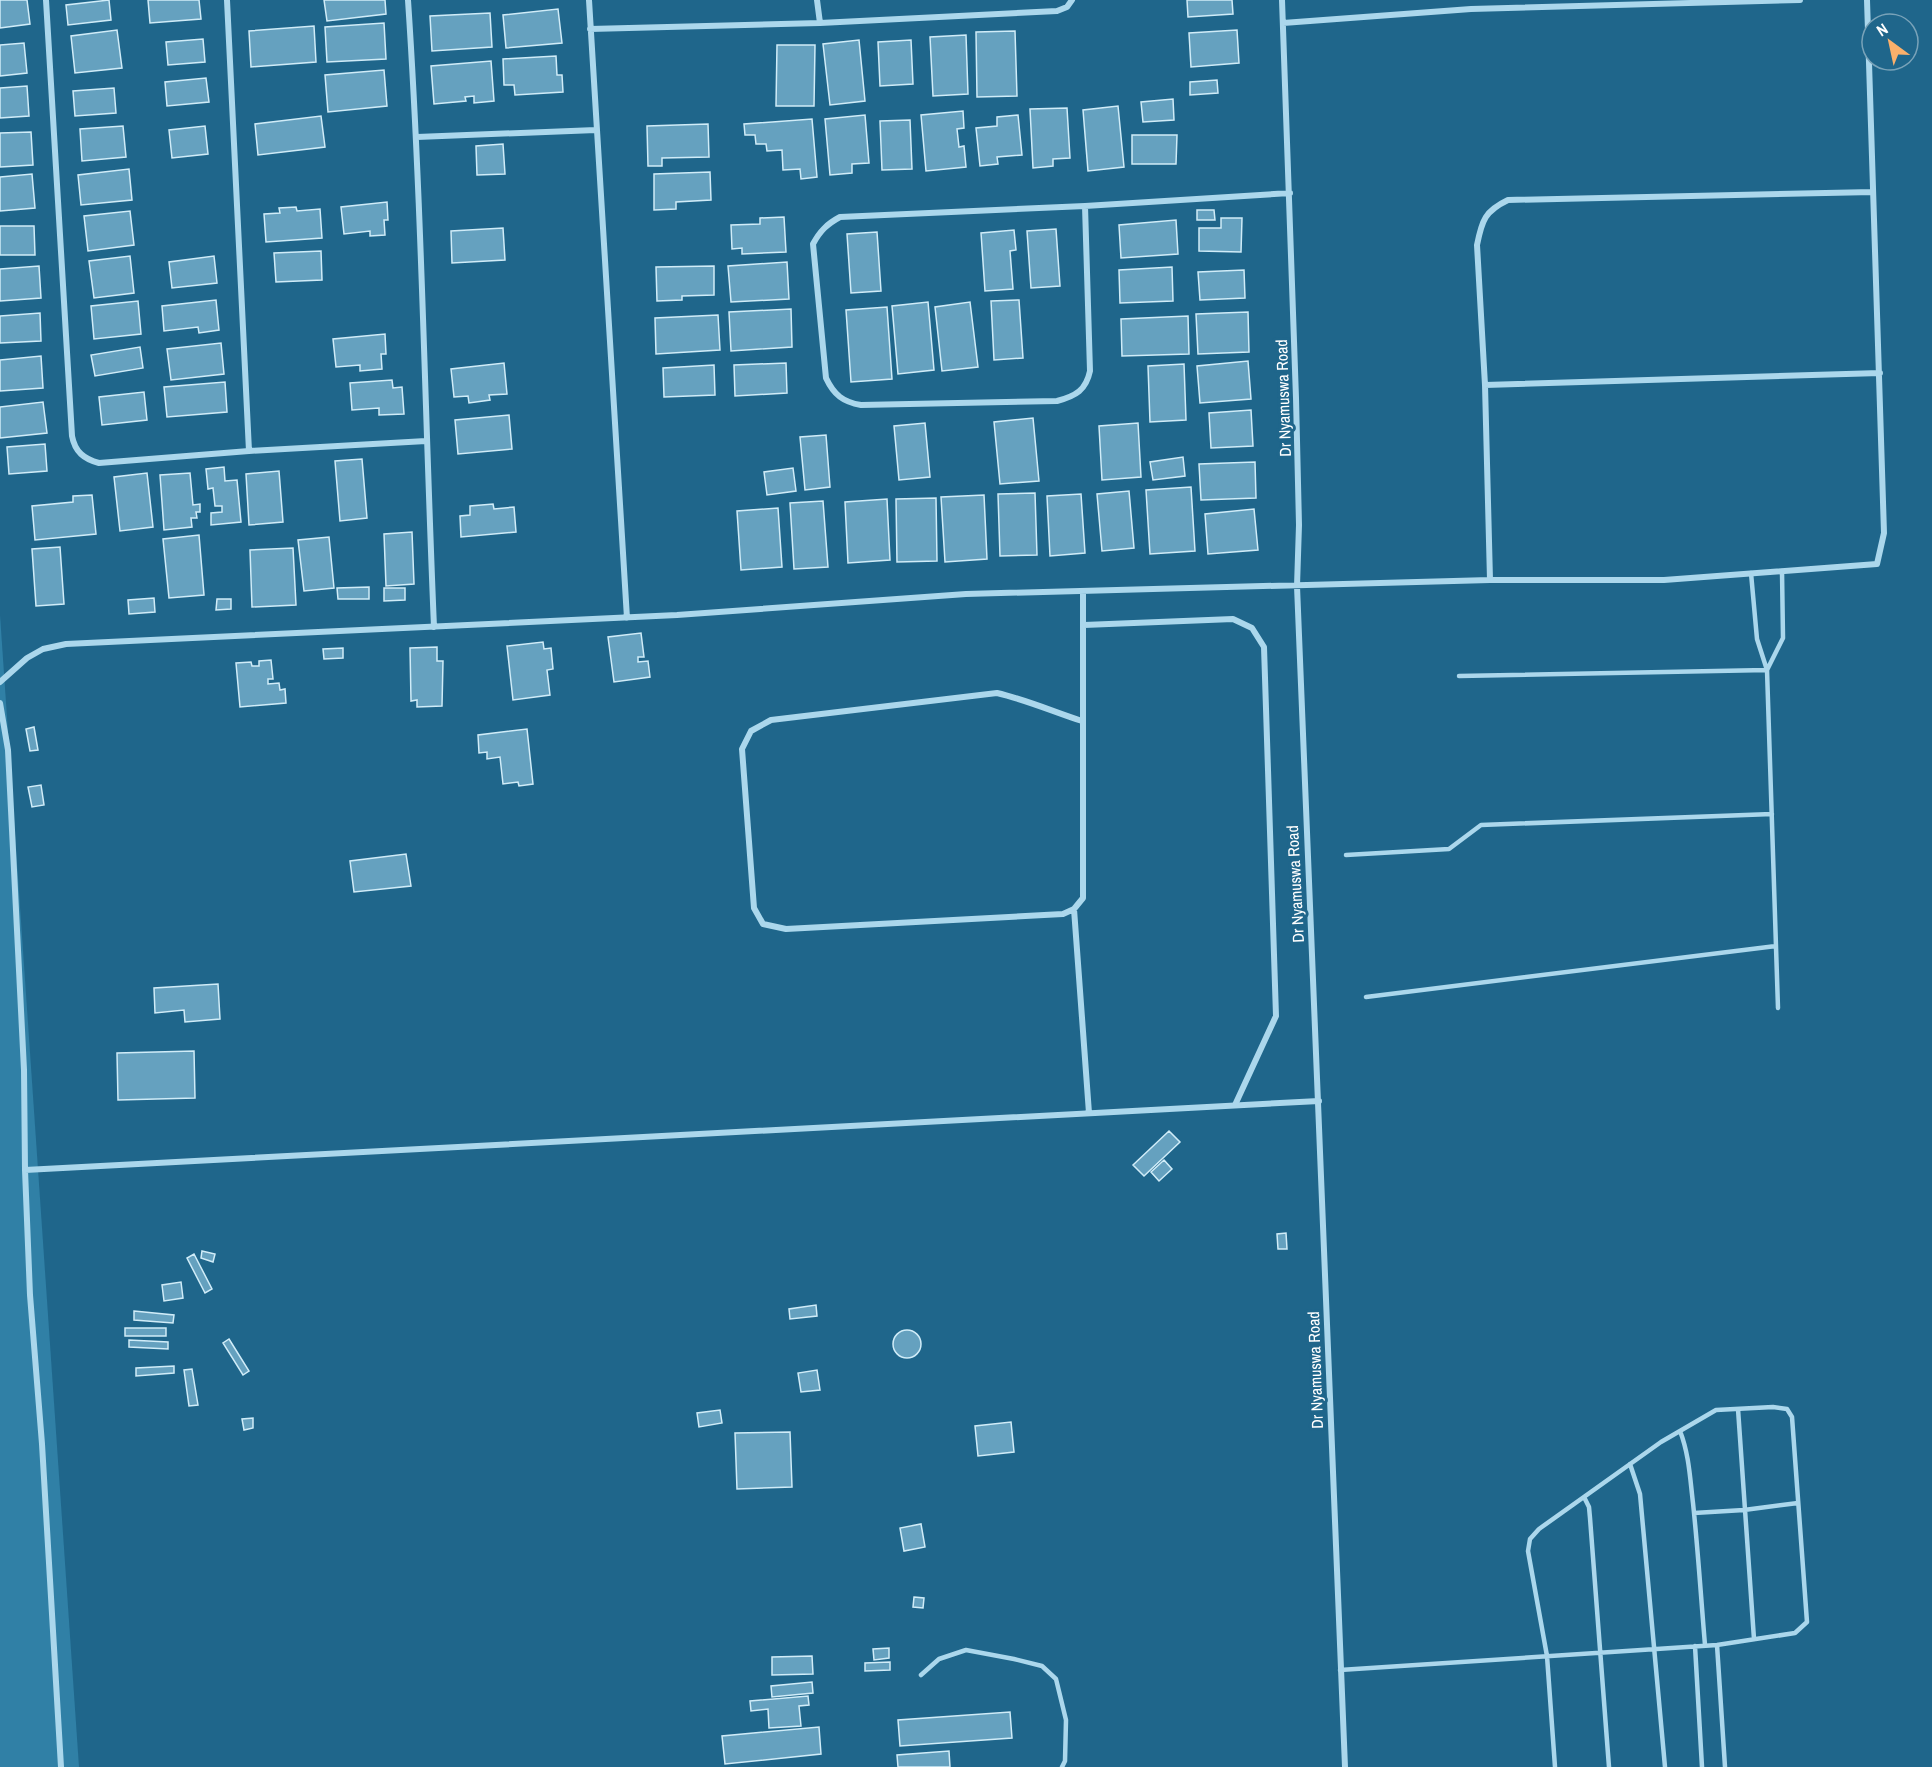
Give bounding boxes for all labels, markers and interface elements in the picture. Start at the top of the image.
north arrow [1860,12,1920,72]
text: N [1872,18,1892,41]
street label: Dr Nyamuswa Road [1270,339,1296,457]
street label: Dr Nyamuswa Road [1281,825,1309,943]
street label: Dr Nyamuswa Road [1302,1311,1328,1429]

